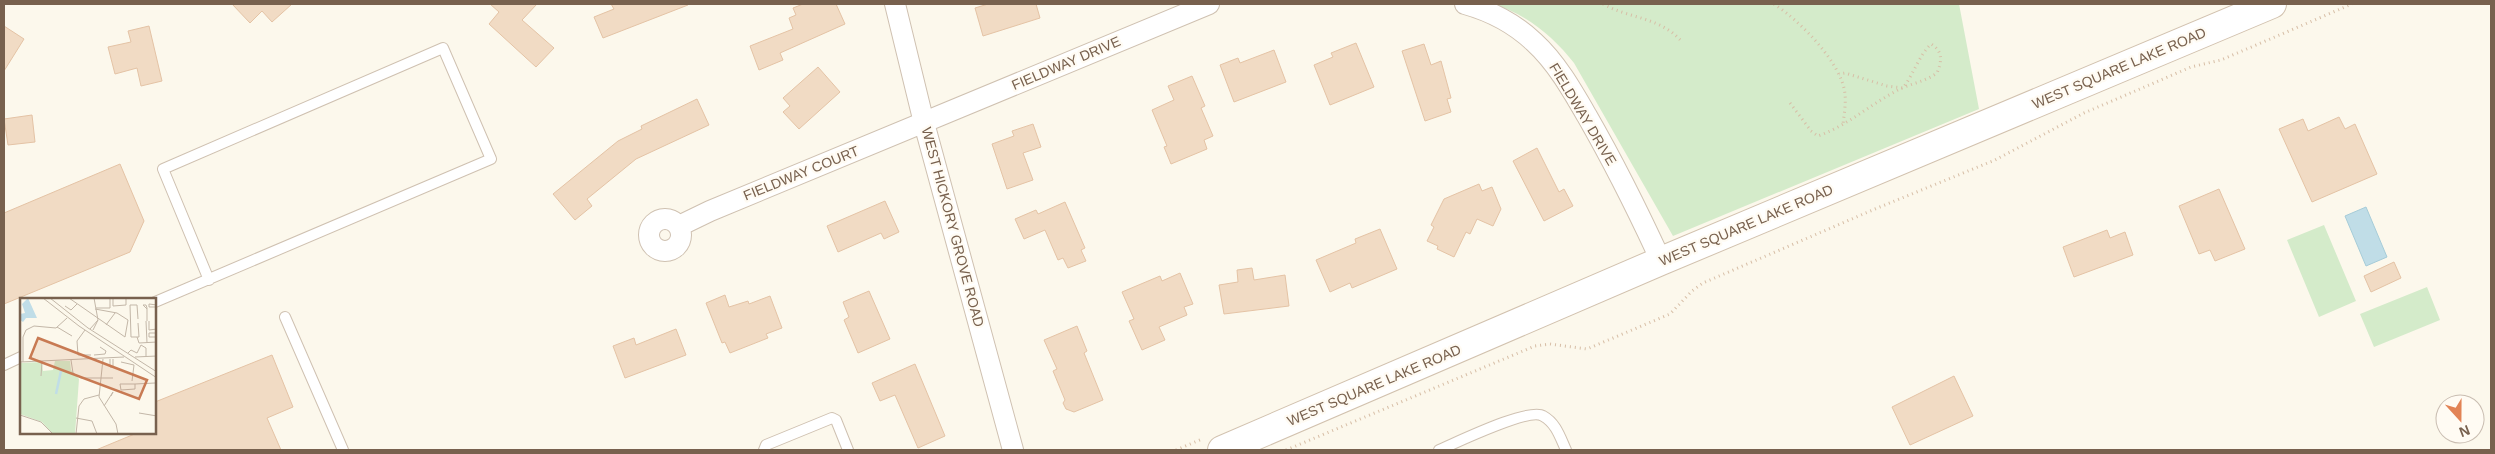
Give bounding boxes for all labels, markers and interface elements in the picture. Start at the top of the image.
street label: WEST SQUARE LAKE ROAD [2030,24,2208,112]
street label: FIELDWAY DRIVE [1009,33,1123,93]
street label: FIELDWAY DRIVE [1546,60,1620,168]
street label: WEST HICKORY GROVE ROAD [919,125,987,329]
street label: FIELDWAY COURT [741,142,862,203]
street label: WEST SQUARE LAKE ROAD [1657,181,1835,269]
inset map [20,298,156,434]
street label: WEST SQUARE LAKE ROAD [1285,341,1463,429]
north arrow [2435,394,2485,444]
text: N [2457,422,2472,440]

